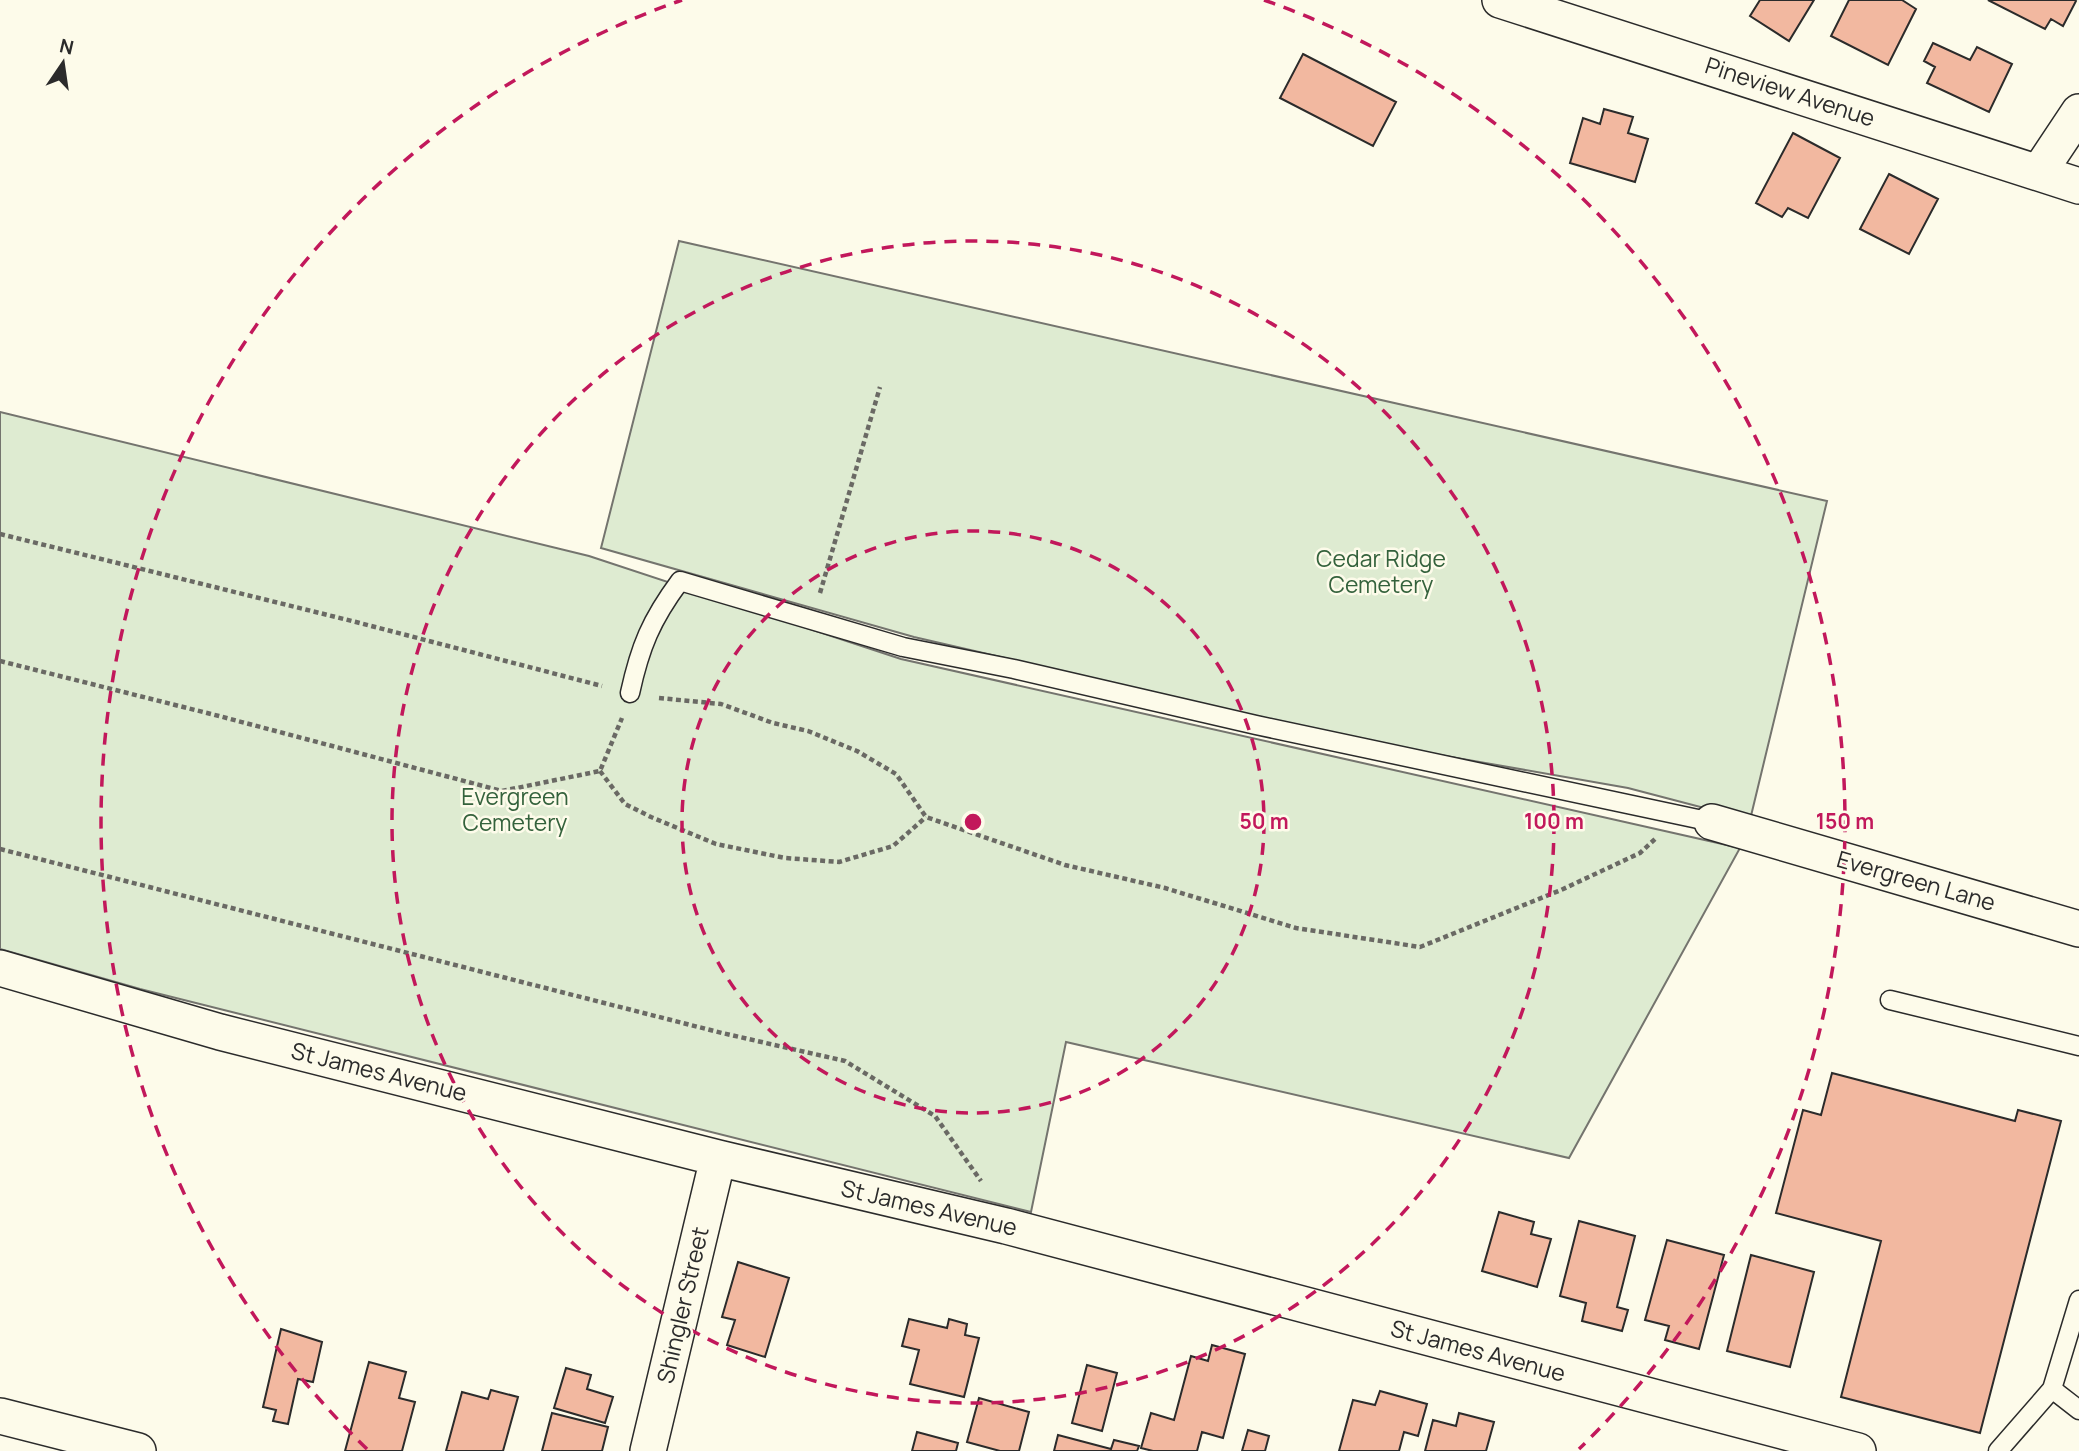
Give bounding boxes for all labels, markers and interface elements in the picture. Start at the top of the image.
north arrow [28,28,98,98]
text: N [57,32,76,61]
street label: Pineview Avenue [1701,49,1879,134]
park label: Cedar Ridge Cemetery [1316,542,1446,600]
park label: Evergreen Cemetery [461,780,569,838]
text: 50 m [1239,807,1289,835]
text: 100 m [1524,807,1584,835]
text: 150 m [1816,807,1874,835]
centre of rings [961,810,985,834]
street label: Evergreen Lane [1833,842,1999,918]
street label: St James Avenue [288,1034,470,1108]
street label: St James Avenue [838,1171,1020,1243]
street label: Shingler Street [648,1223,716,1386]
street label: St James Avenue [1387,1311,1569,1389]

